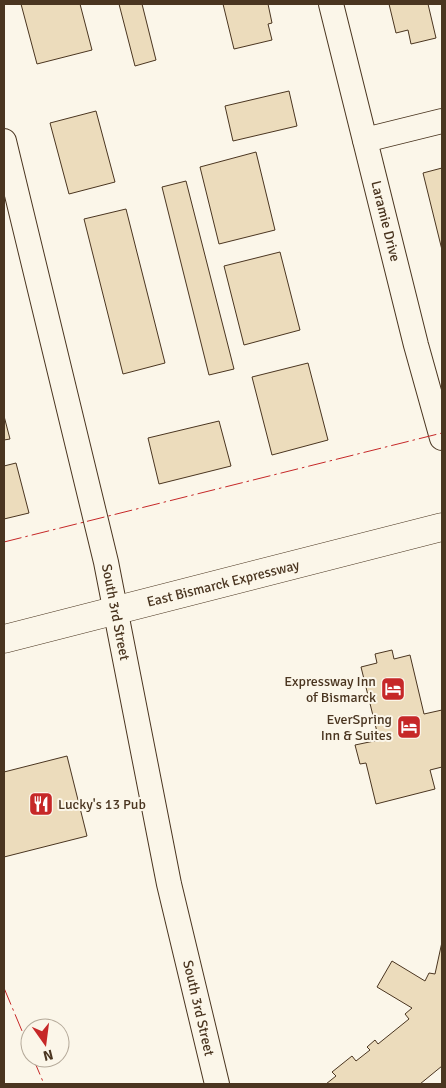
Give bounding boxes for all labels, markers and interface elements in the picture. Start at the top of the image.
street label: Laramie Drive [367,179,404,263]
street label: East Bismarck Expressway [145,556,302,611]
street label: South 3rd Street [98,562,133,662]
place label: Expressway Inn of Bismarck [284,673,376,706]
hotel icon: Expressway Inn of Bismarck [380,676,406,702]
place label: EverSpring Inn & Suites [321,711,392,744]
hotel icon: EverSpring Inn & Suites [396,714,422,740]
restaurant icon: Lucky's 13 Pub [28,791,54,817]
place label: Lucky's 13 Pub [58,796,146,813]
street label: South 3rd Street [179,959,218,1058]
north arrow [20,1018,70,1068]
text: N [41,1046,55,1065]

